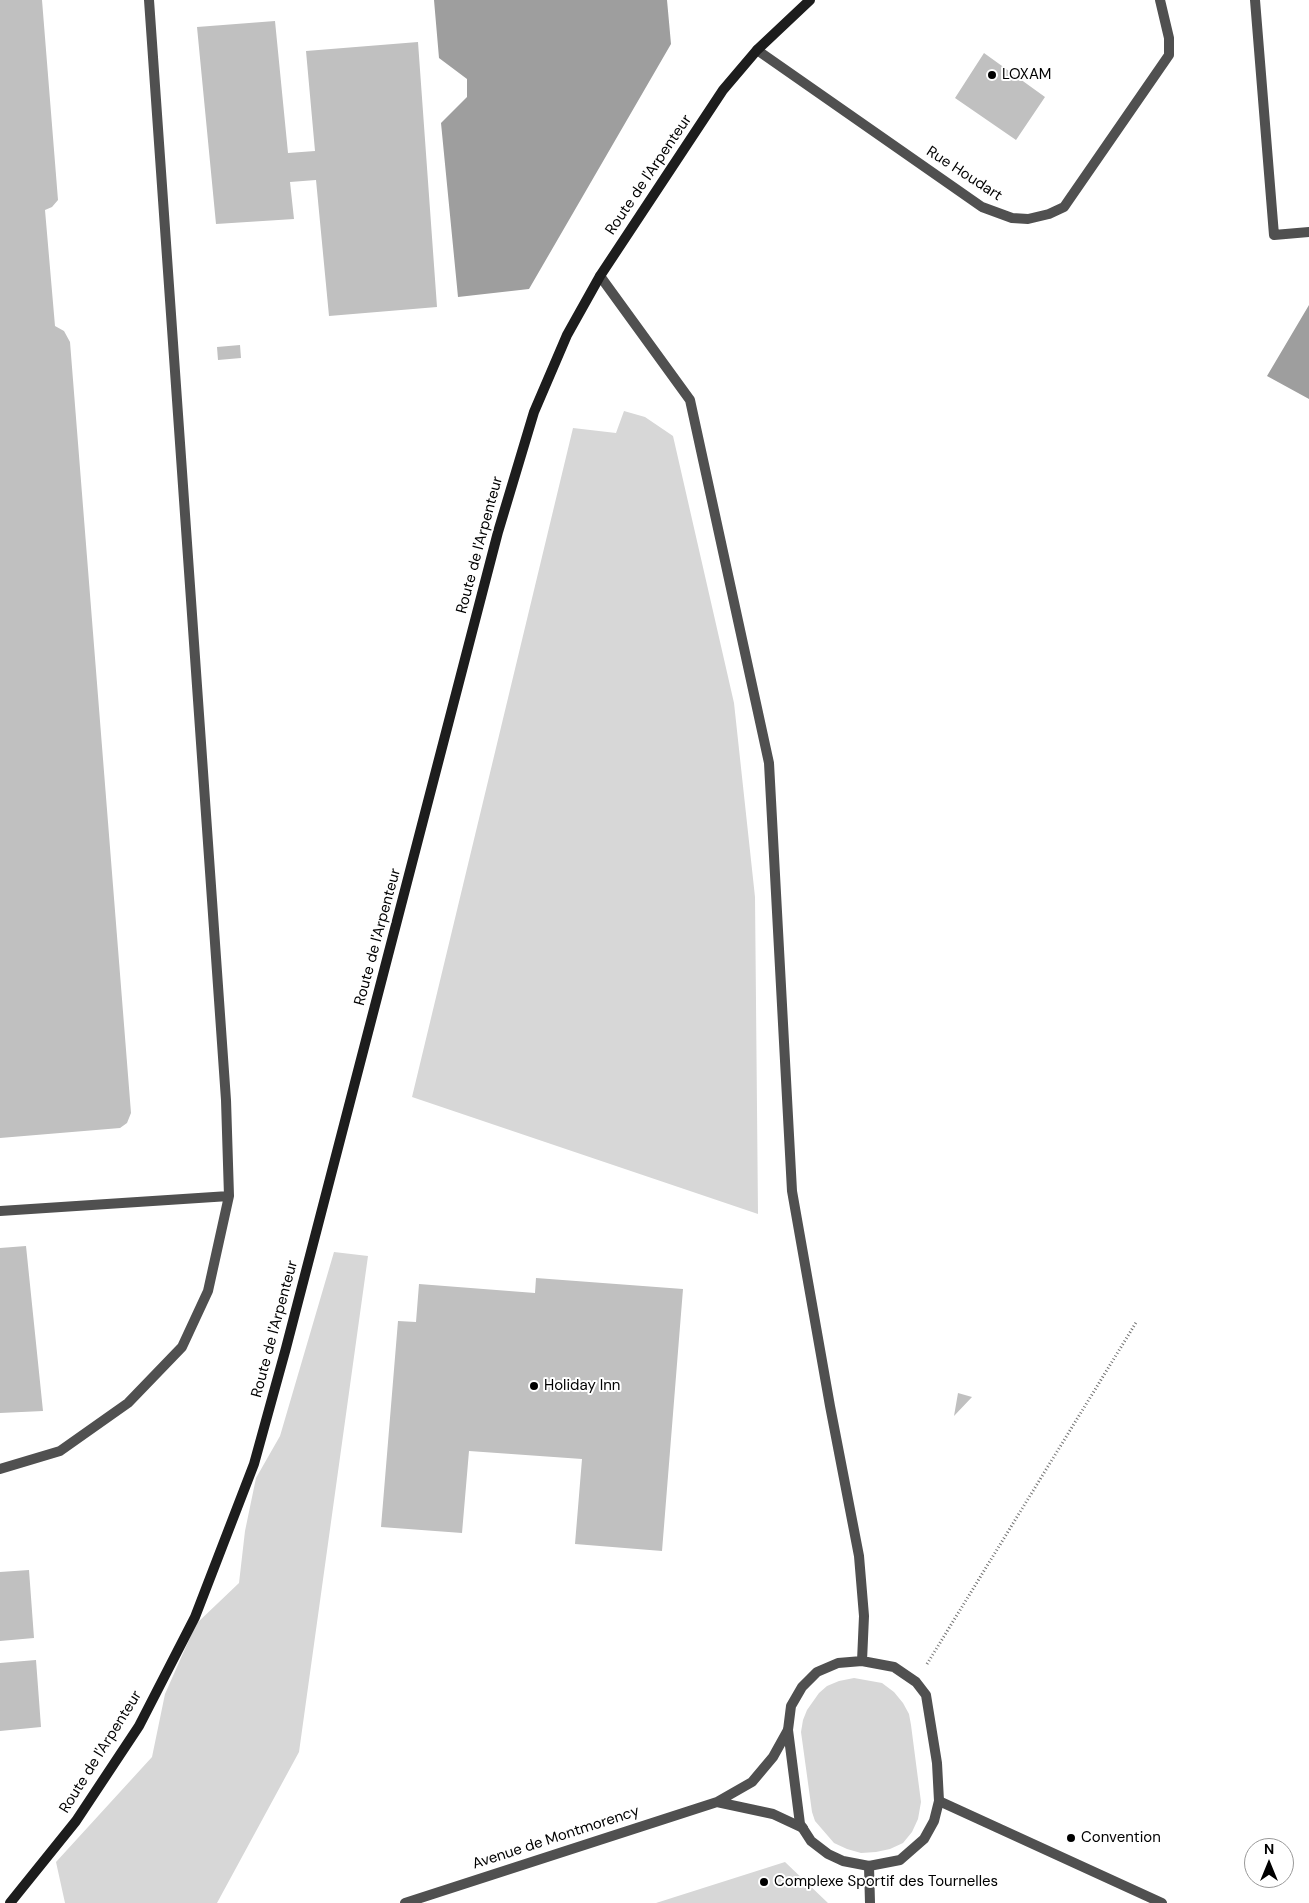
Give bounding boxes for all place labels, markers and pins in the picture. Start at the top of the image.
place label: LOXAM [1002,66,1051,84]
marker: LOXAM [986,69,998,81]
place label: Holiday Inn [544,1377,620,1395]
marker: Holiday Inn [528,1380,540,1392]
place label: Convention [1081,1829,1161,1847]
marker: Convention [1065,1832,1077,1844]
place label: Complexe Sportif des Tournelles [774,1873,998,1891]
marker: Complexe Sportif des Tournelles [758,1876,770,1888]

